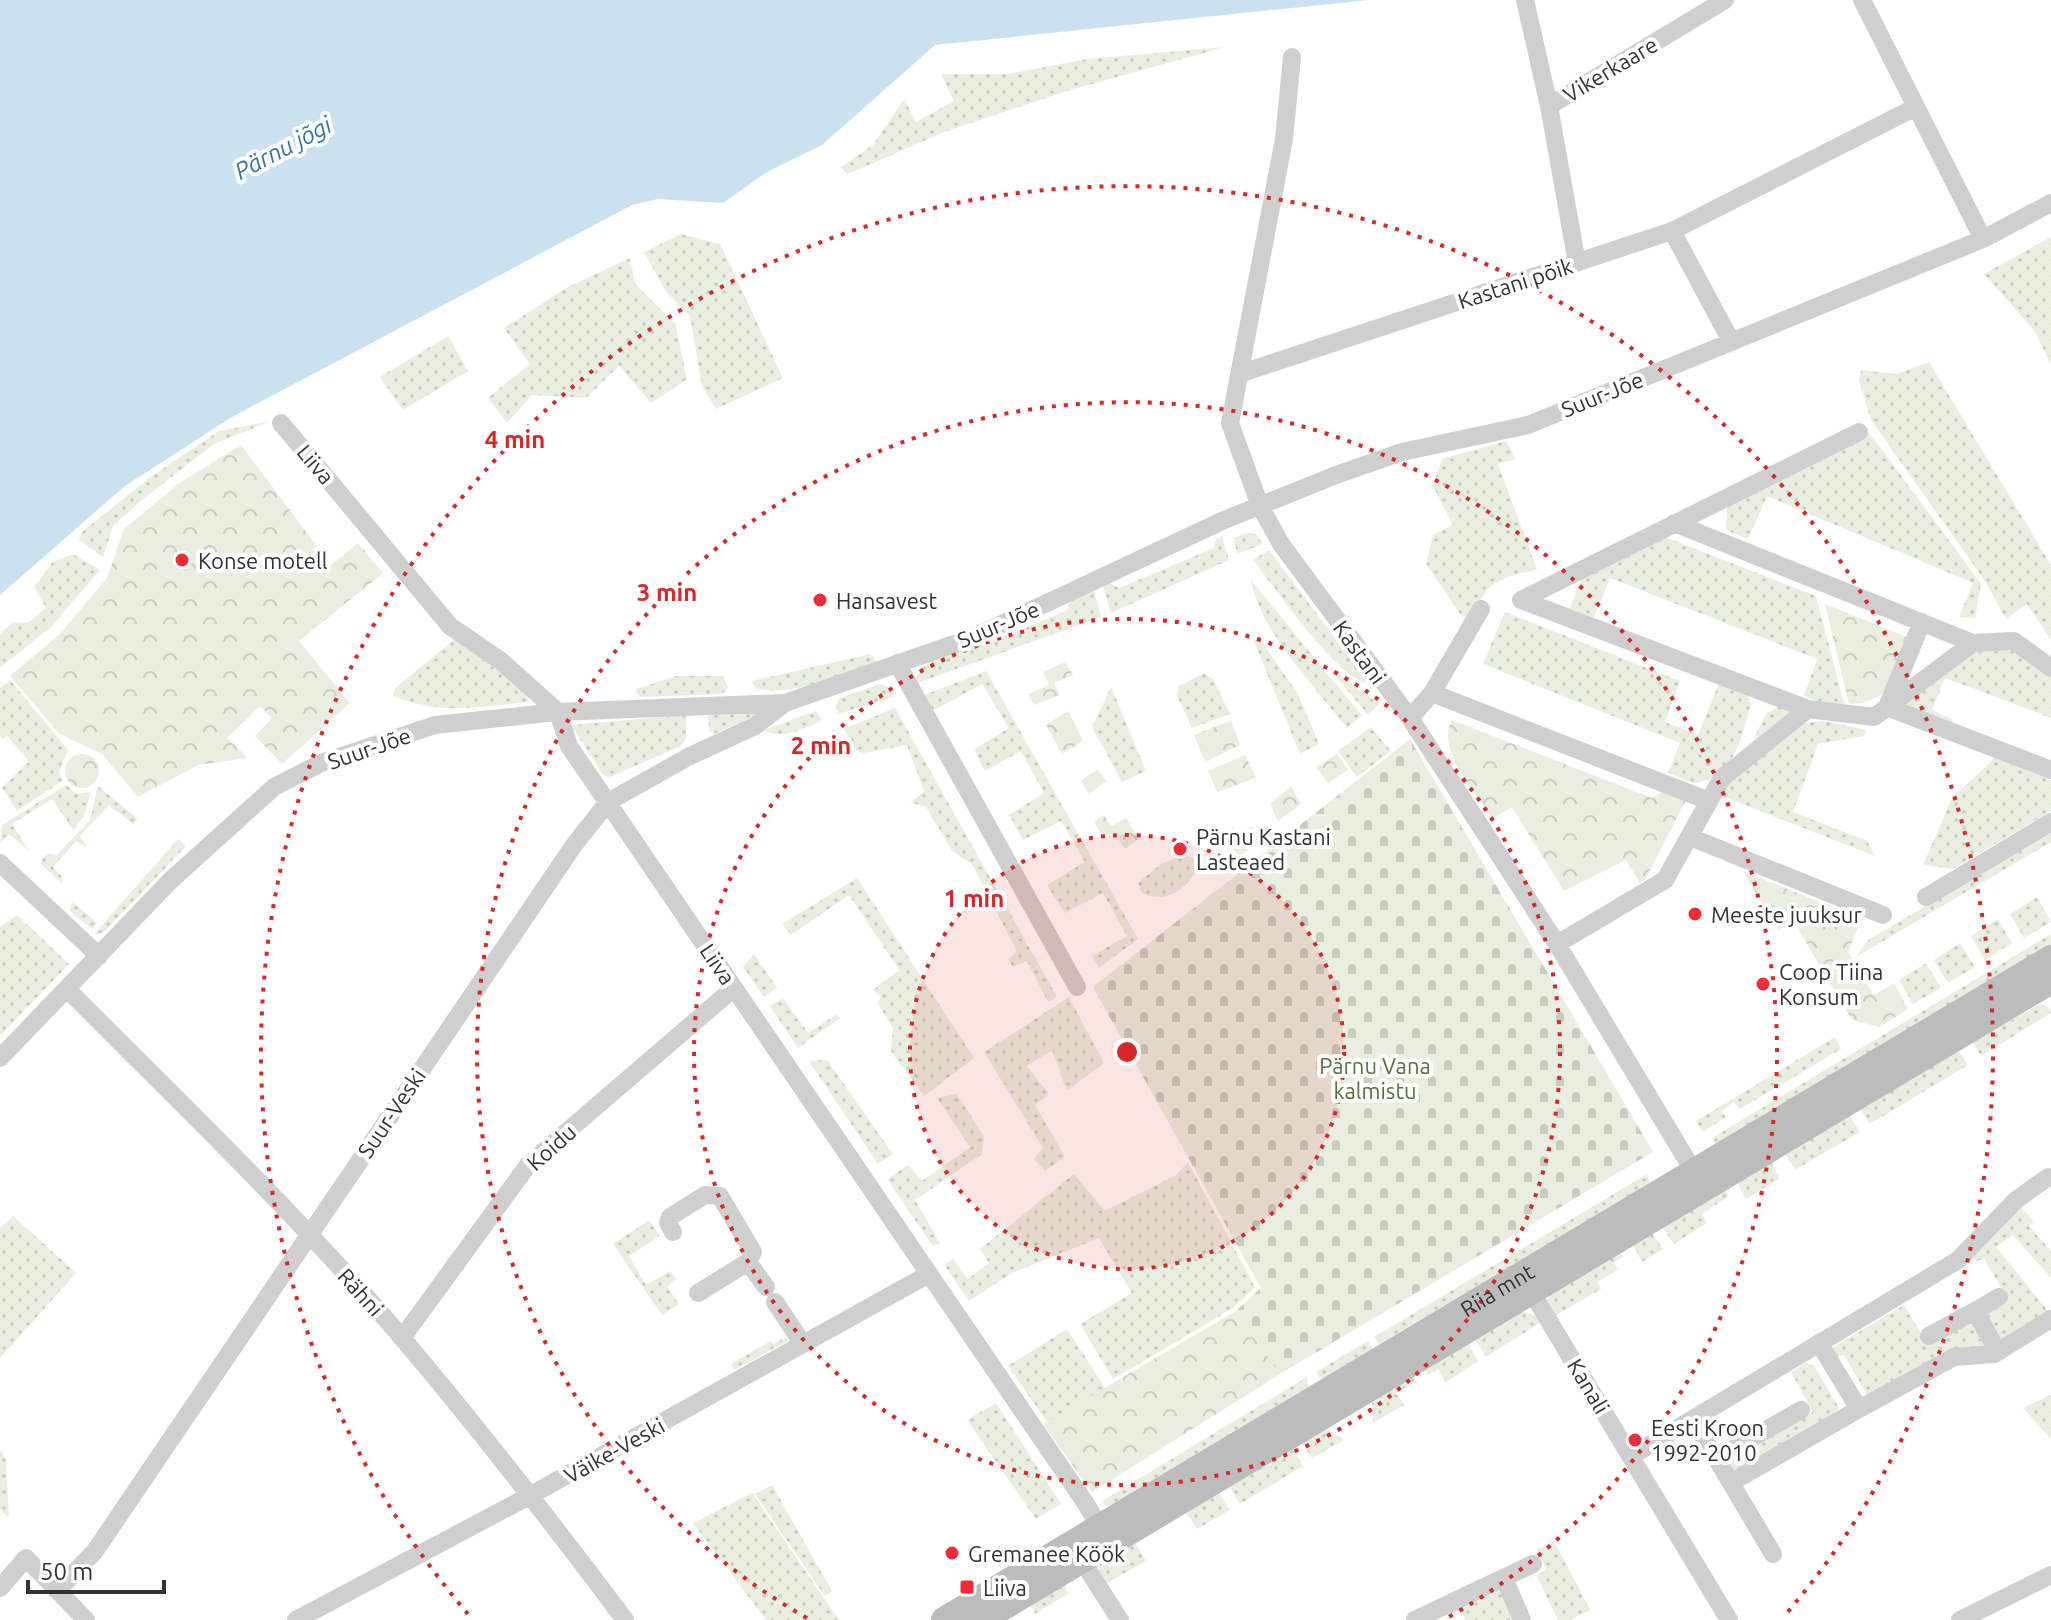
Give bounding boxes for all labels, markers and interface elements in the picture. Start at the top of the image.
street label: Vikerkaare [1558,31,1662,107]
water label: Pärnu jõgi [230,111,337,185]
street label: Kastani põik [1454,253,1576,313]
street label: Suur-Jõe [1557,366,1647,422]
text: 4 min [485,426,545,453]
street label: Liiva [292,439,340,489]
place label: Konse motell [198,548,328,573]
marker: Konse motell [173,551,191,569]
text: 3 min [637,579,697,606]
place label: Hansavest [836,588,937,613]
marker: Hansavest [811,591,829,609]
street label: Suur-Jõe [953,596,1043,652]
street label: Kastani [1329,616,1391,688]
street label: Suur-Jõe [324,722,414,774]
text: 2 min [791,732,851,759]
place label: Pärnu Kastani Lasteaed [1196,824,1331,874]
marker: Pärnu Kastani Lasteaed [1171,840,1189,858]
text: 1 min [944,885,1004,912]
place label: Meeste juuksur [1711,902,1862,927]
marker: Meeste juuksur [1686,905,1704,923]
street label: Liiva [695,939,741,989]
place label: Coop Tiina Konsum [1779,959,1883,1009]
marker: Coop Tiina Konsum [1754,975,1772,993]
centre of rings [1113,1038,1141,1066]
park label: Pärnu Vana kalmistu [1319,1053,1431,1103]
street label: Suur-Veski [352,1064,430,1162]
street label: Koidu [522,1119,580,1175]
street label: Riia mnt [1456,1258,1538,1321]
street label: Rähni [333,1263,389,1321]
street label: Kanali [1563,1354,1615,1418]
street label: Väike-Veski [560,1412,668,1488]
place label: Eesti Kroon 1992-2010 [1651,1415,1764,1465]
marker: Eesti Kroon 1992-2010 [1626,1431,1644,1449]
place label: Gremanee Köök [968,1541,1125,1566]
scale bar [28,1544,164,1594]
marker: Gremanee Köök [943,1544,961,1562]
text: 50 m [40,1558,93,1585]
place label: Liiva [983,1575,1027,1600]
marker: Liiva [958,1578,976,1596]

